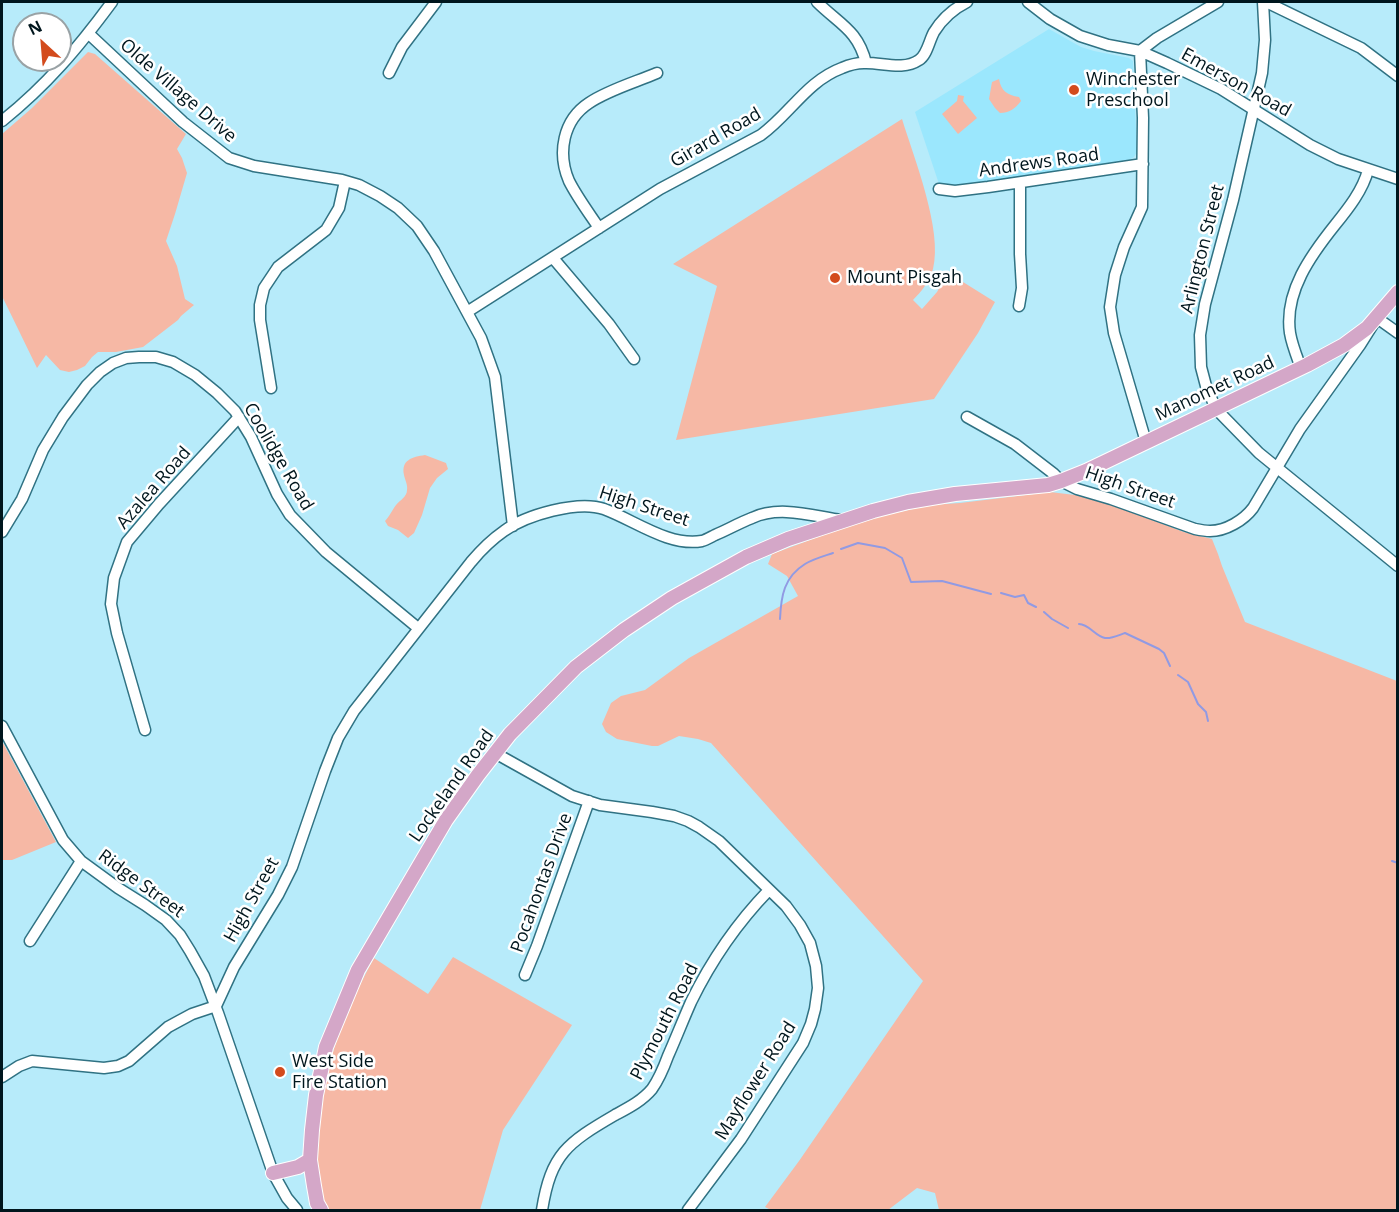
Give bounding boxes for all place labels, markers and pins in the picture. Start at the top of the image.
place label: Winchester Preschool [1086,69,1180,112]
marker: Winchester Preschool [1067,83,1081,97]
place label: Mount Pisgah [847,267,962,289]
marker: Mount Pisgah [828,271,842,285]
place label: West Side Fire Station [292,1051,387,1094]
marker: West Side Fire Station [273,1065,287,1079]

